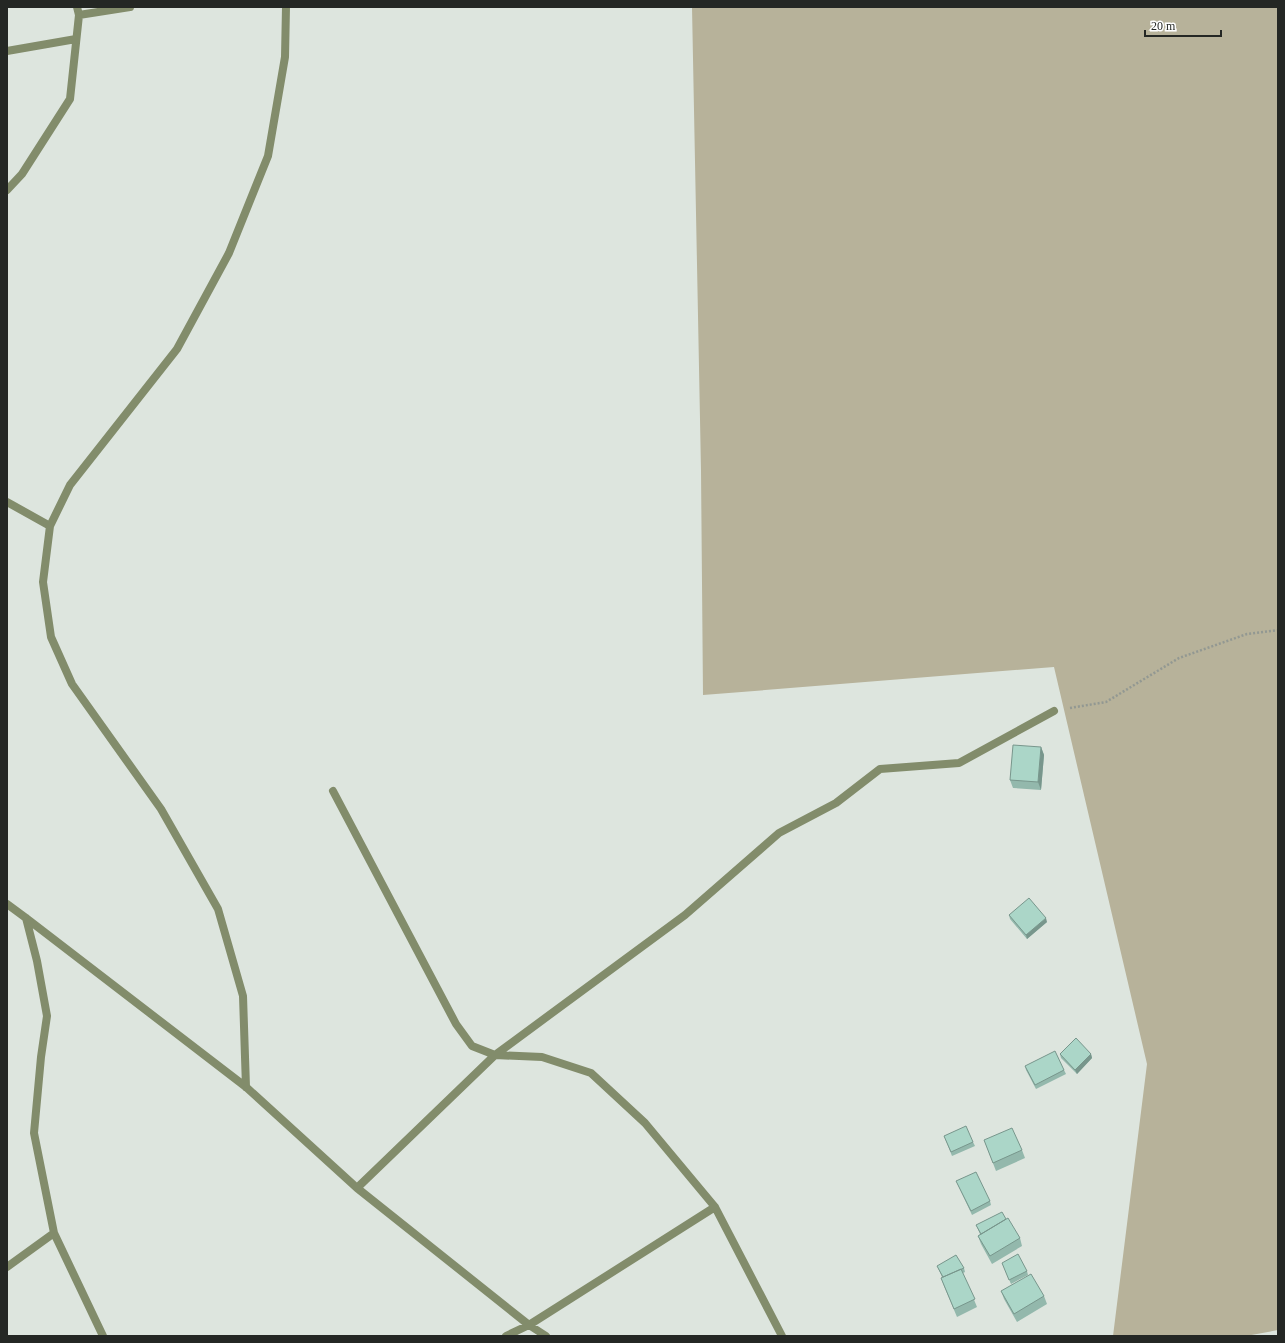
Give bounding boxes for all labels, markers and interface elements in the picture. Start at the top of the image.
scale bar [1145,12,1221,38]
text: 20 m [1151,19,1176,33]

